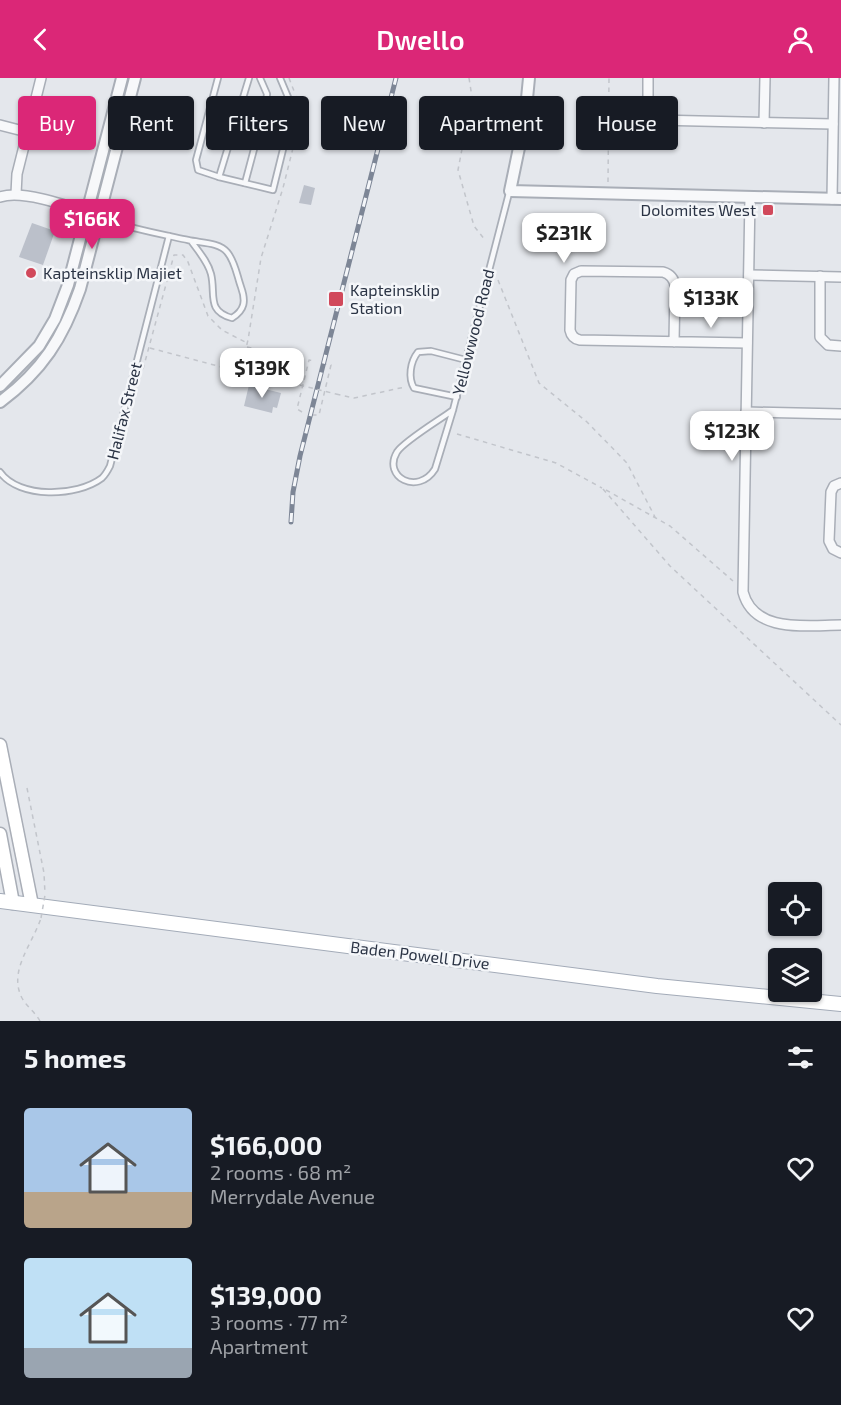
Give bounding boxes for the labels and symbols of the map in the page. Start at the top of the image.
pin: $166K [50,199,134,250]
place label: Dolomites West [641,200,756,219]
marker: Dolomites West [761,203,775,217]
pin: $231K [522,213,606,264]
place label: Kapteinsklip Majiet [43,263,182,283]
marker: Kapteinsklip Majiet [24,266,38,280]
street label: Yellowwood Road [448,267,497,397]
pin: $133K [669,278,753,329]
place label: Kapteinsklip Station [350,280,440,317]
marker: Kapteinsklip Station [327,290,345,308]
pin: $139K [220,348,304,399]
street label: Halifax Street [102,360,145,461]
pin: $123K [690,411,774,462]
street label: Baden Powell Drive [349,937,491,972]

